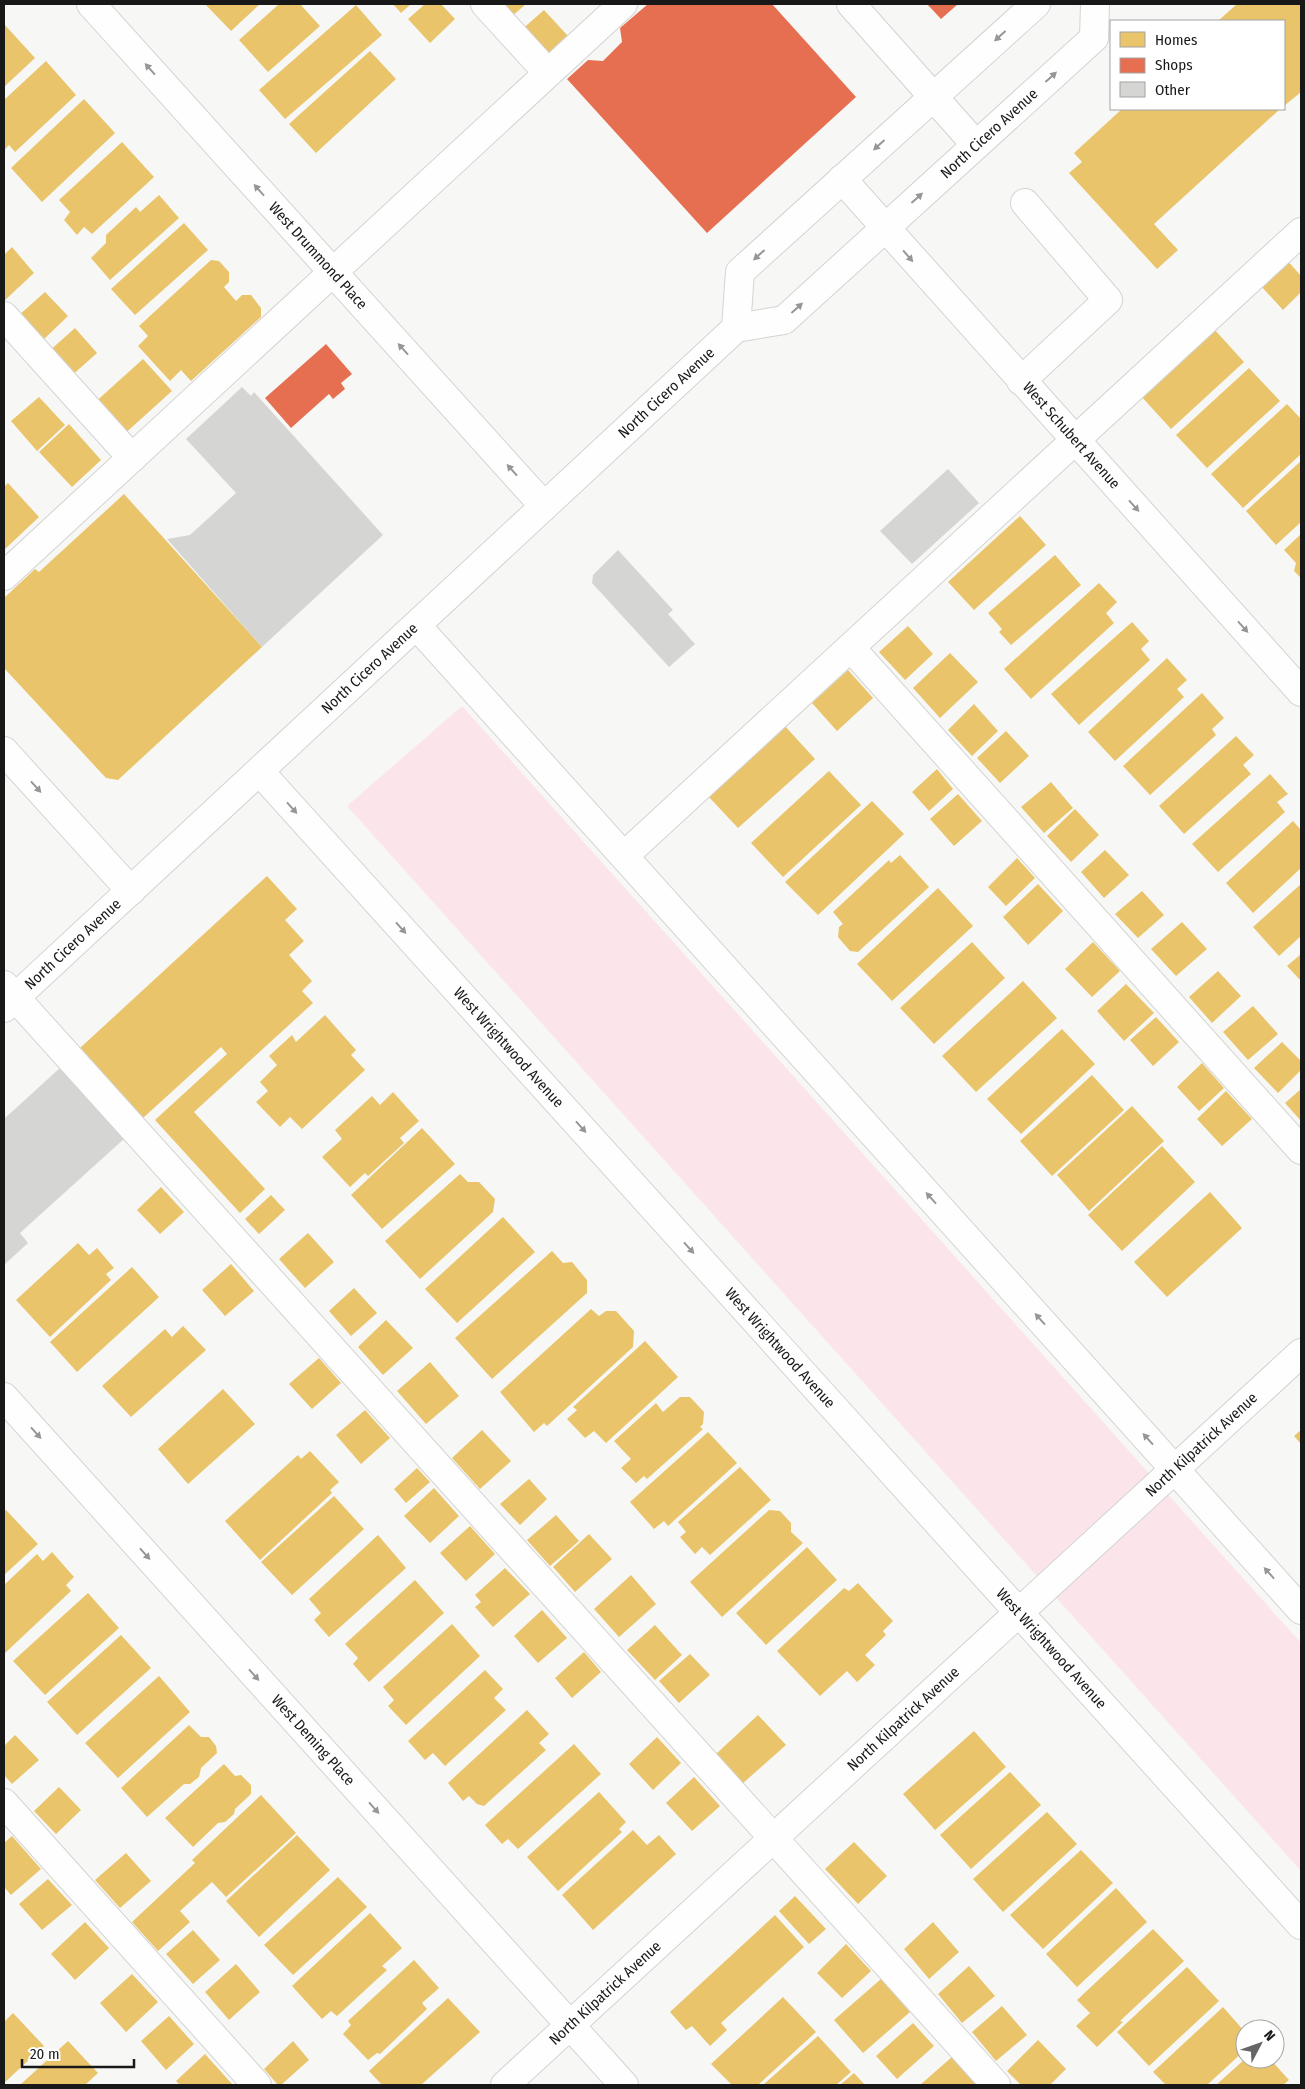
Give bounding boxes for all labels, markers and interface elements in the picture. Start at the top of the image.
legend [1110,20,1285,110]
one-way arrow [993,31,1006,42]
text: Homes [1155,31,1197,49]
text: Shops [1155,56,1193,74]
one-way arrow [144,64,156,76]
one-way arrow [1044,72,1057,83]
text: Other [1155,81,1191,99]
street label: North Cicero Avenue [937,85,1041,182]
one-way arrow [873,140,886,151]
one-way arrow [253,184,265,196]
one-way arrow [911,193,924,204]
street label: West Drummond Place [265,198,371,313]
one-way arrow [753,249,765,261]
one-way arrow [903,249,914,262]
one-way arrow [791,302,803,314]
one-way arrow [397,344,409,356]
street label: North Cicero Avenue [614,344,718,442]
street label: West Schubert Avenue [1019,378,1124,492]
one-way arrow [506,464,518,476]
one-way arrow [1128,500,1140,512]
street label: North Cicero Avenue [318,619,421,717]
one-way arrow [1237,621,1249,633]
one-way arrow [31,780,42,793]
one-way arrow [286,801,298,813]
street label: North Cicero Avenue [21,895,125,993]
one-way arrow [395,922,407,934]
street label: West Wrightwood Avenue [450,984,567,1111]
one-way arrow [575,1120,586,1133]
one-way arrow [925,1192,937,1204]
one-way arrow [684,1241,695,1254]
street label: West Wrightwood Avenue [721,1284,839,1412]
one-way arrow [1034,1313,1046,1325]
street label: North Kilpatrick Avenue [1142,1389,1261,1501]
one-way arrow [31,1427,42,1440]
one-way arrow [1142,1434,1154,1446]
one-way arrow [139,1547,151,1559]
one-way arrow [1263,1568,1275,1580]
street label: West Wrightwood Avenue [993,1585,1110,1712]
street label: North Kilpatrick Avenue [844,1663,963,1775]
one-way arrow [248,1668,260,1680]
street label: West Deming Place [268,1691,359,1789]
one-way arrow [368,1802,380,1814]
street label: North Kilpatrick Avenue [545,1937,665,2049]
north arrow [1235,2019,1285,2069]
text: N [1260,2027,1279,2045]
scale bar [22,2036,135,2068]
text: 20 m [30,2045,60,2063]

